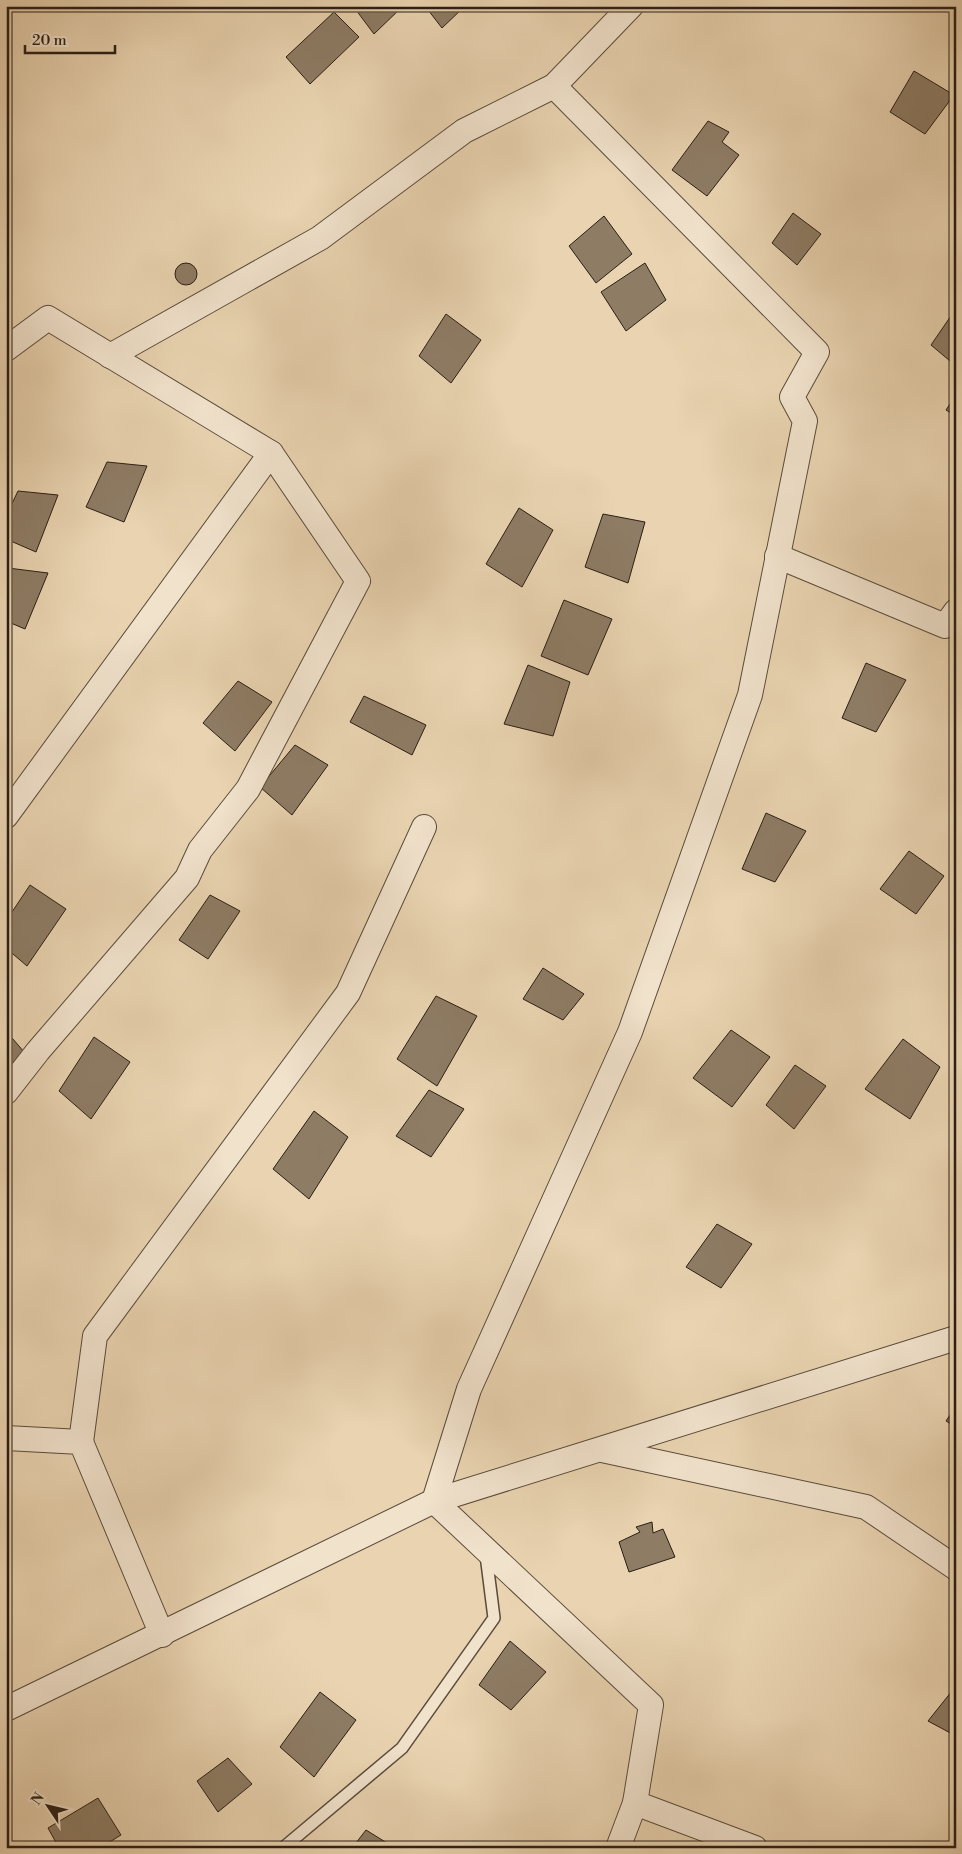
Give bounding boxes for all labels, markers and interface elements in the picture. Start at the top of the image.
scale bar [25,22,115,54]
text: 20 m [32,31,67,50]
north arrow [22,1782,72,1832]
text: N [28,1789,49,1809]

